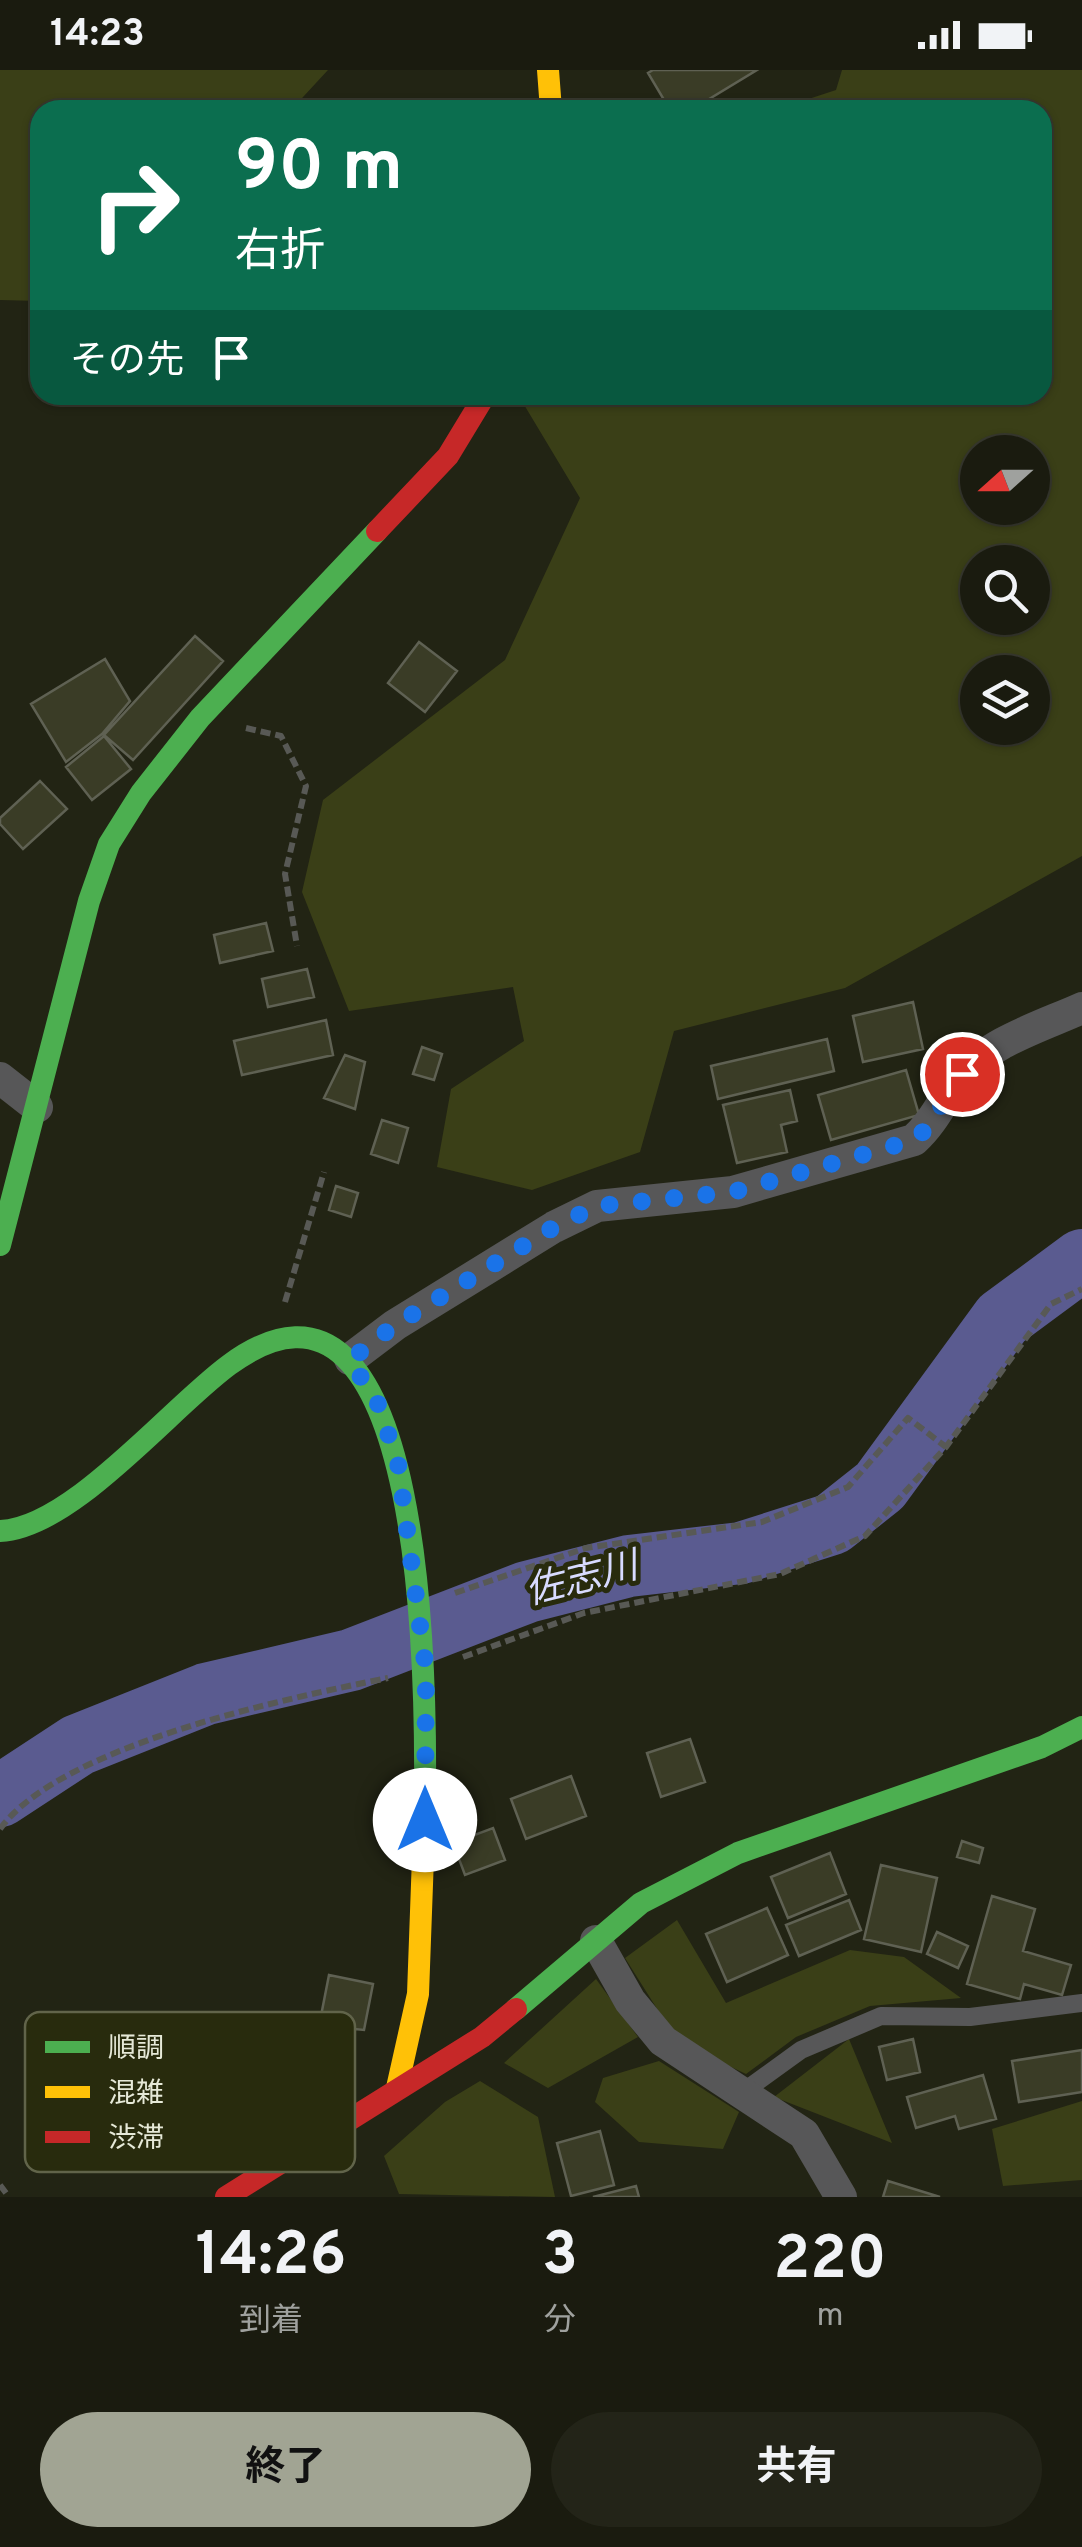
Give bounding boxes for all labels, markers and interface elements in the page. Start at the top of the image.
text: 14:23 [50,11,145,60]
text: 90 m [235,126,403,215]
icon: right [70,140,200,270]
text: 右折 [235,225,325,282]
icon: arrive [204,330,259,385]
text: その先 [70,338,184,387]
north arrow [960,435,1050,525]
map controls [960,435,1050,745]
button: search [960,545,1050,635]
button: layers [960,655,1050,745]
pin [920,1032,1005,1117]
icon: arrive [935,1047,990,1102]
water label: 佐志川 [521,1542,647,1619]
position arrow [373,1768,477,1872]
legend [25,2012,355,2172]
text: 順調 [108,2032,164,2068]
text: 混雑 [108,2077,164,2113]
text: 渋滞 [108,2122,164,2158]
text: 14:26 [196,2220,346,2296]
text: 3 [542,2220,578,2296]
text: 220 [774,2224,886,2300]
text: m [816,2297,843,2337]
text: 到着 [239,2302,303,2342]
text: 分 [544,2302,576,2342]
button: 終了 [40,2412,531,2527]
button: 共有 [551,2412,1042,2527]

